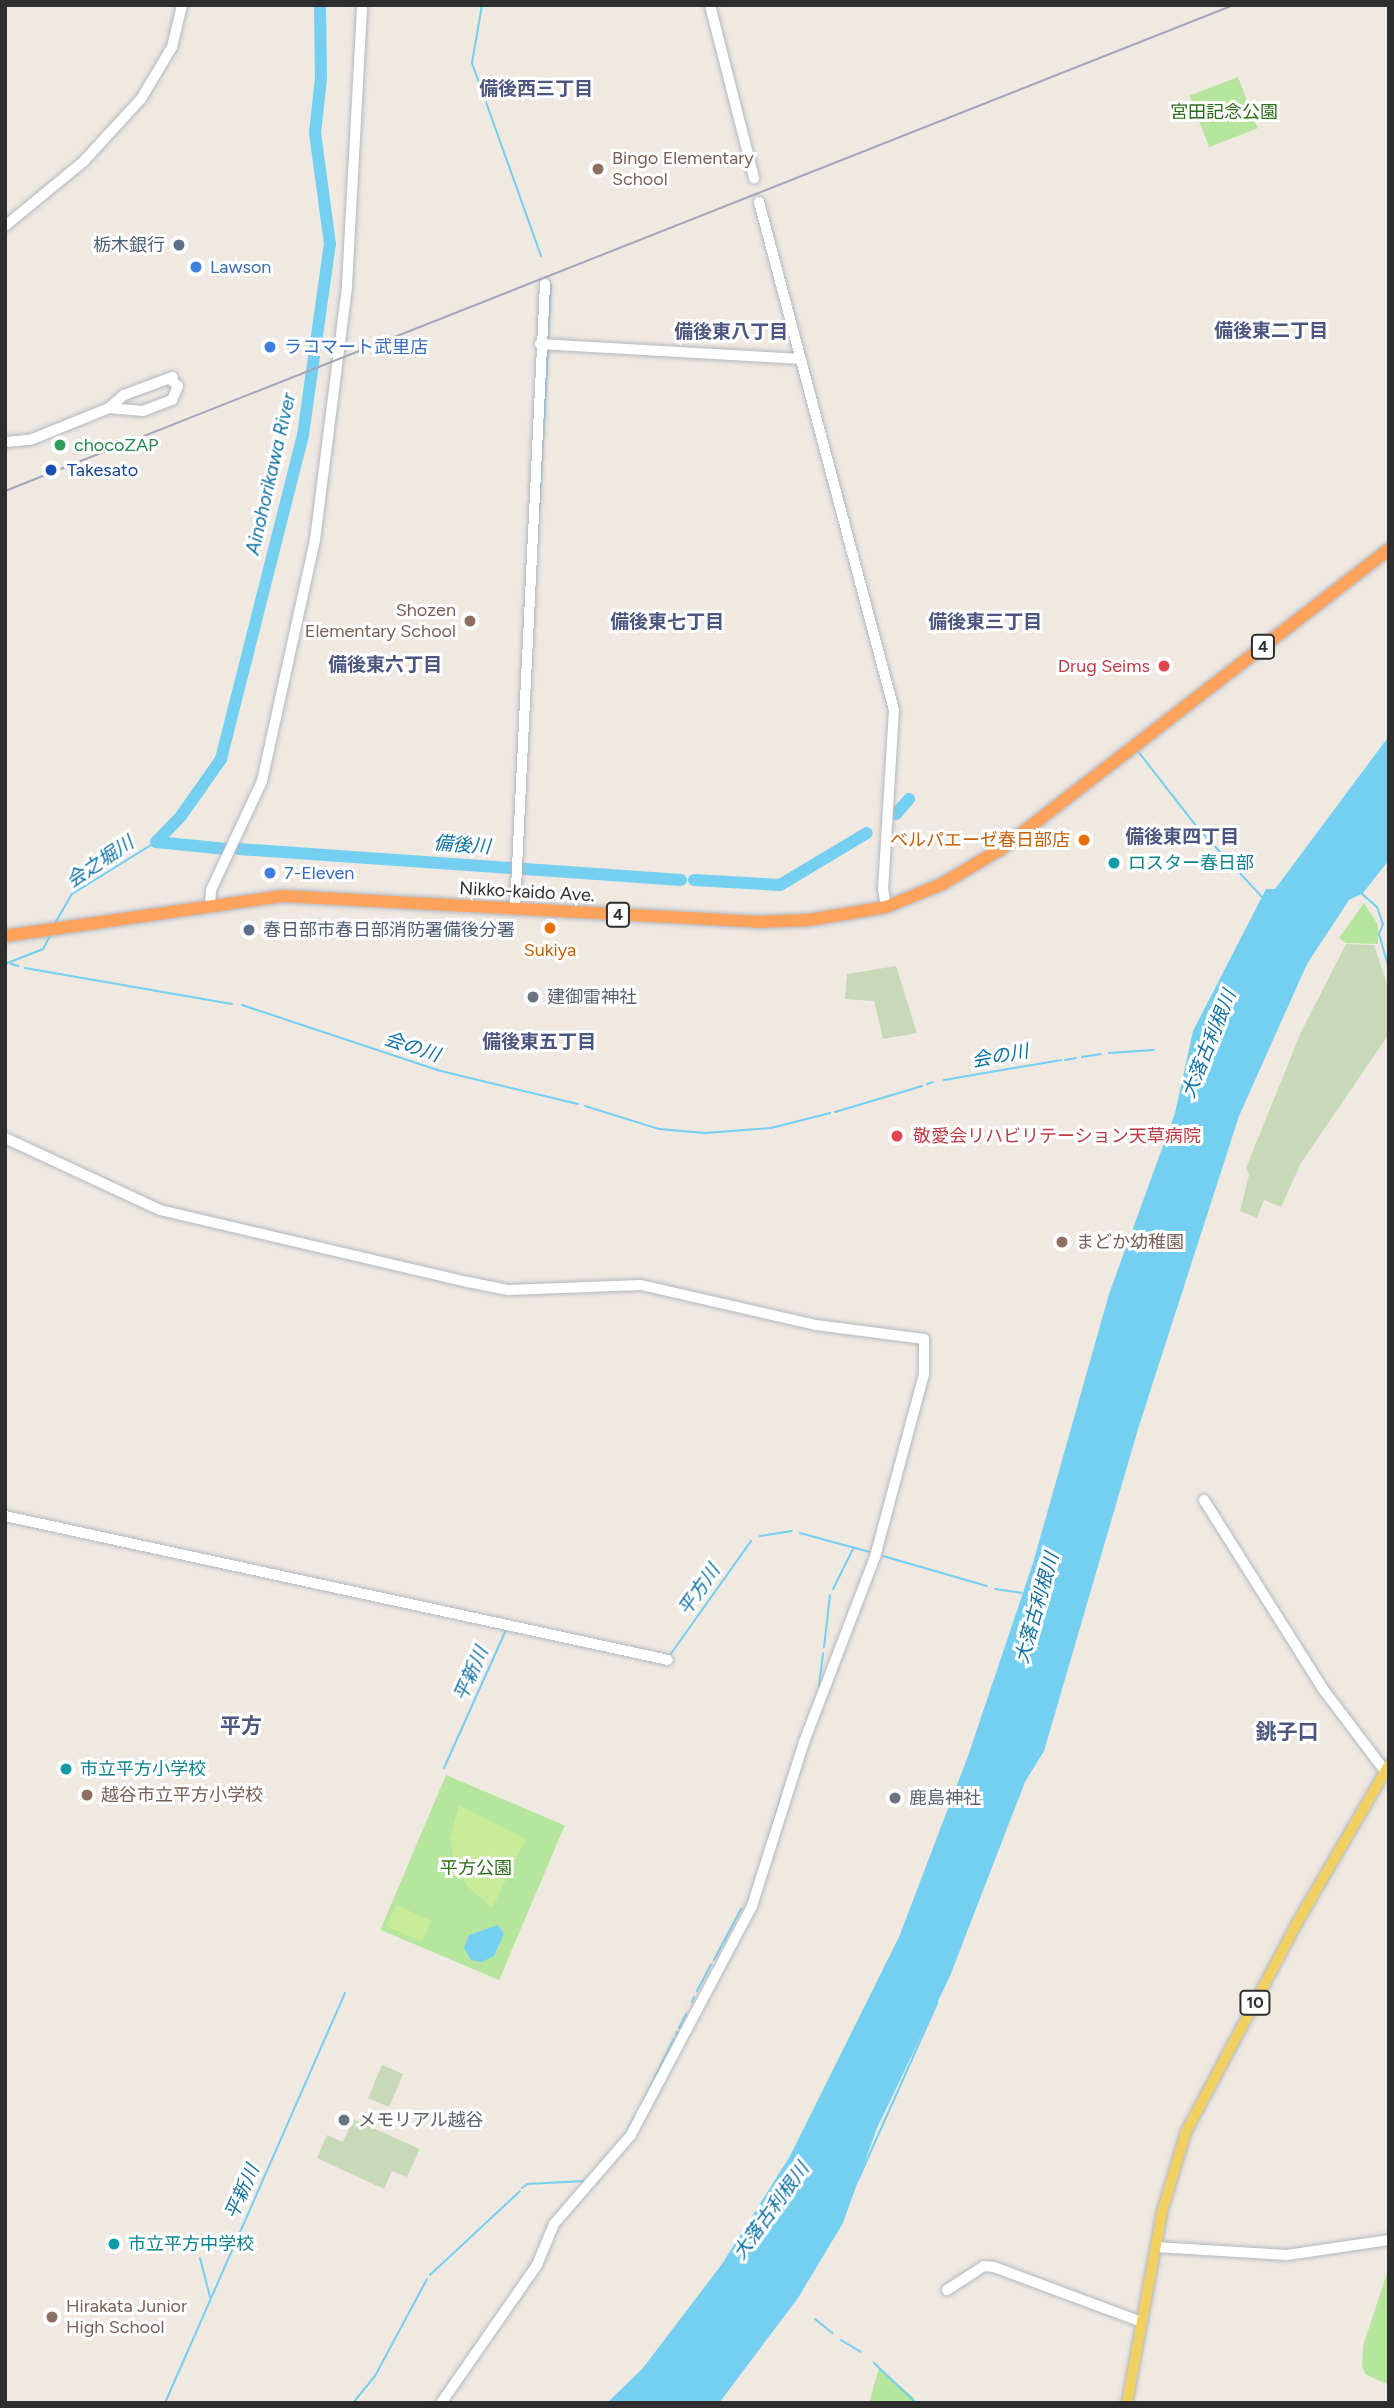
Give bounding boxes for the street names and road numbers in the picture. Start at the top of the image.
road number: 4 [1251,634,1275,660]
street label: Nikko-kaido Ave. [459,878,595,906]
road number: 4 [606,903,630,928]
road number: 10 [1239,1991,1271,2016]

